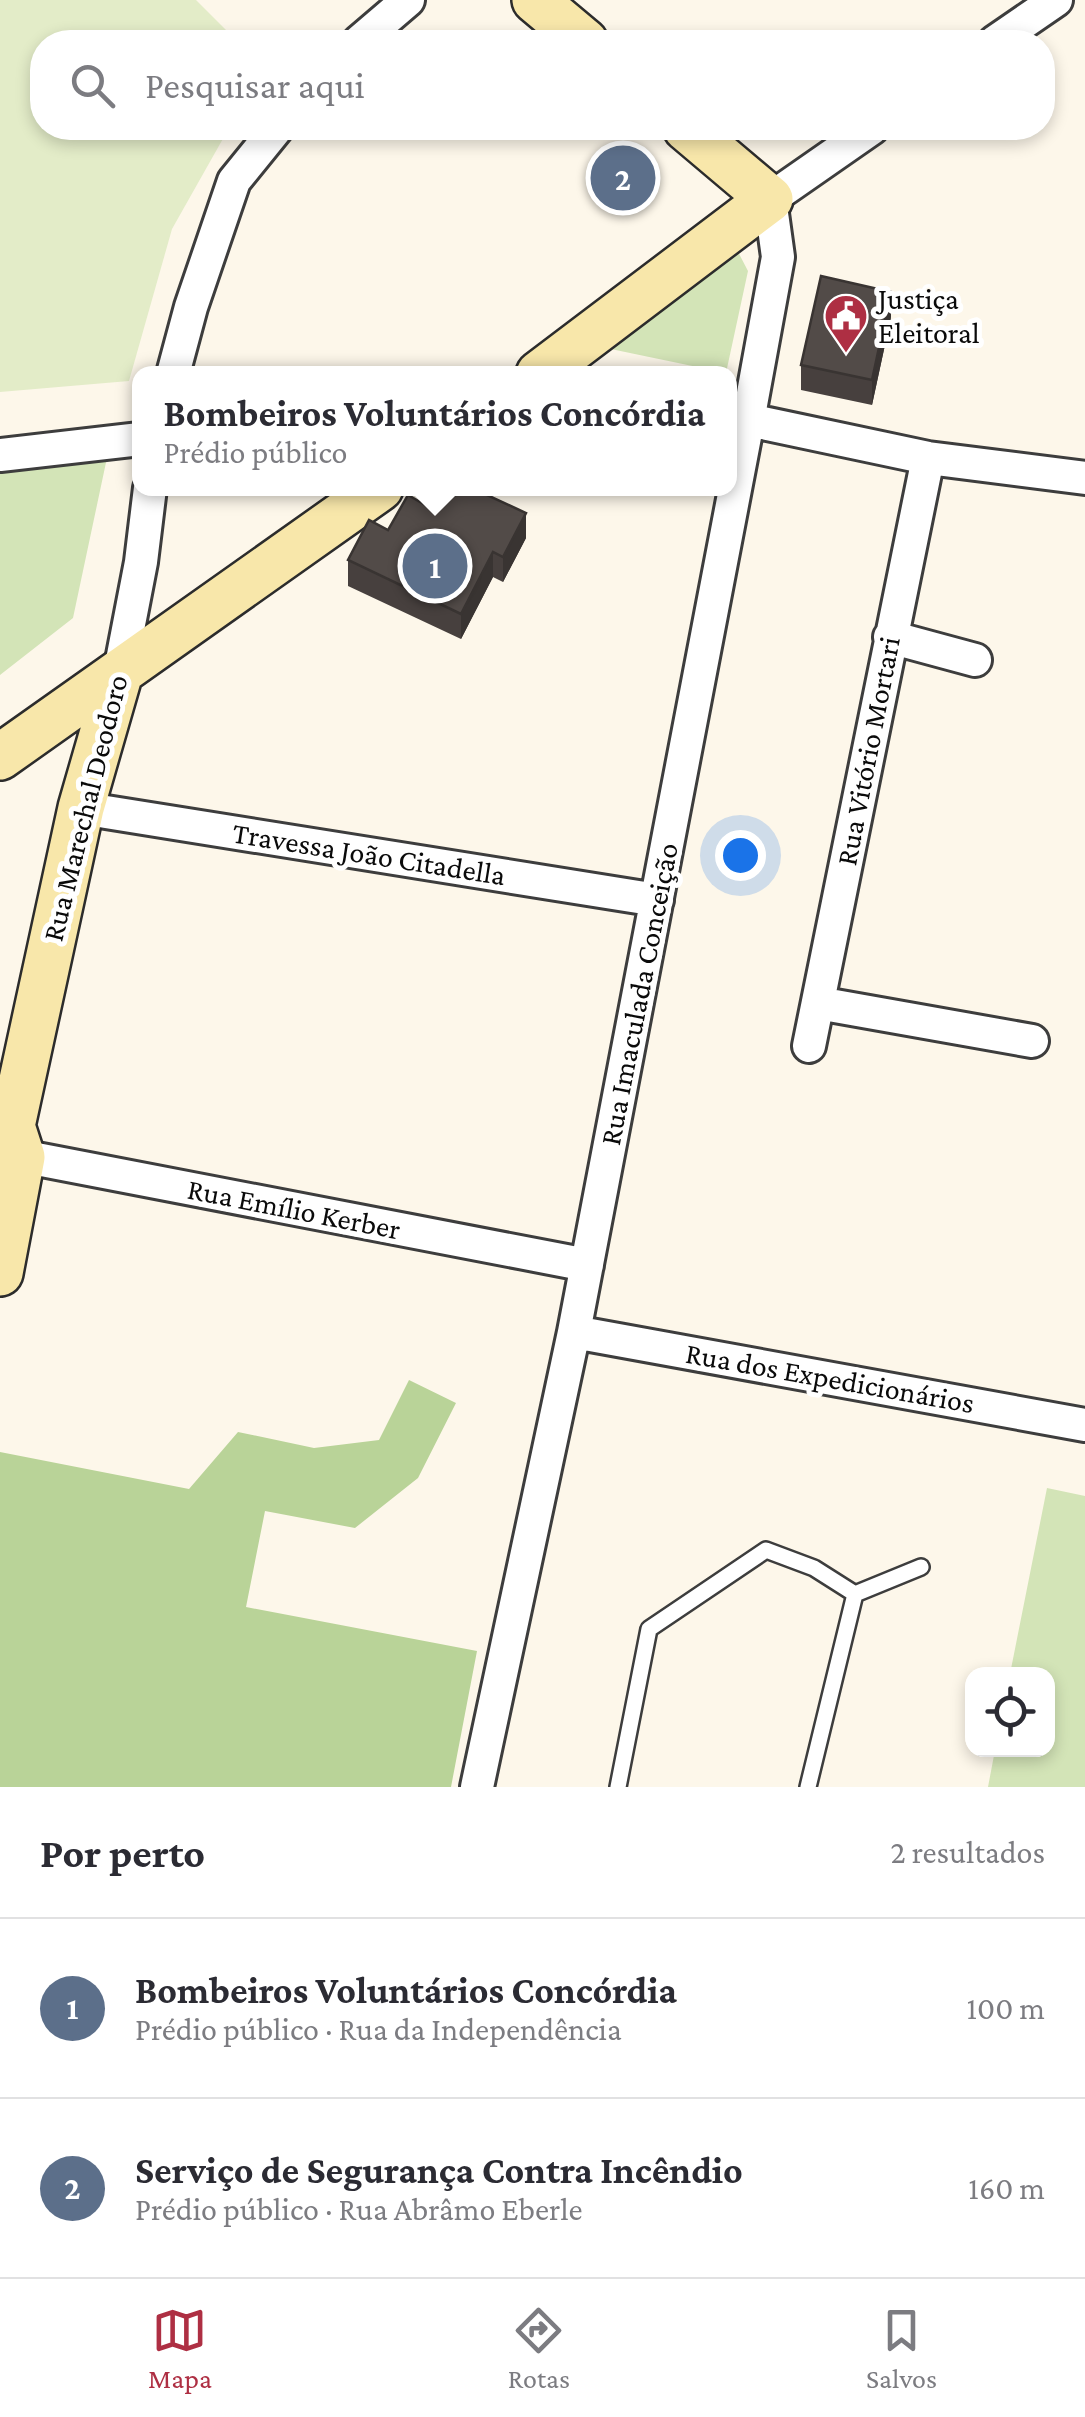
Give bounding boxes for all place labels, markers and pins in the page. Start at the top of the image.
pin: 2 [590,140,656,216]
place label: Justiça Eleitoral [875,282,980,349]
public building icon: Justiça Eleitoral [823,293,869,354]
pin: 1 [402,528,468,604]

